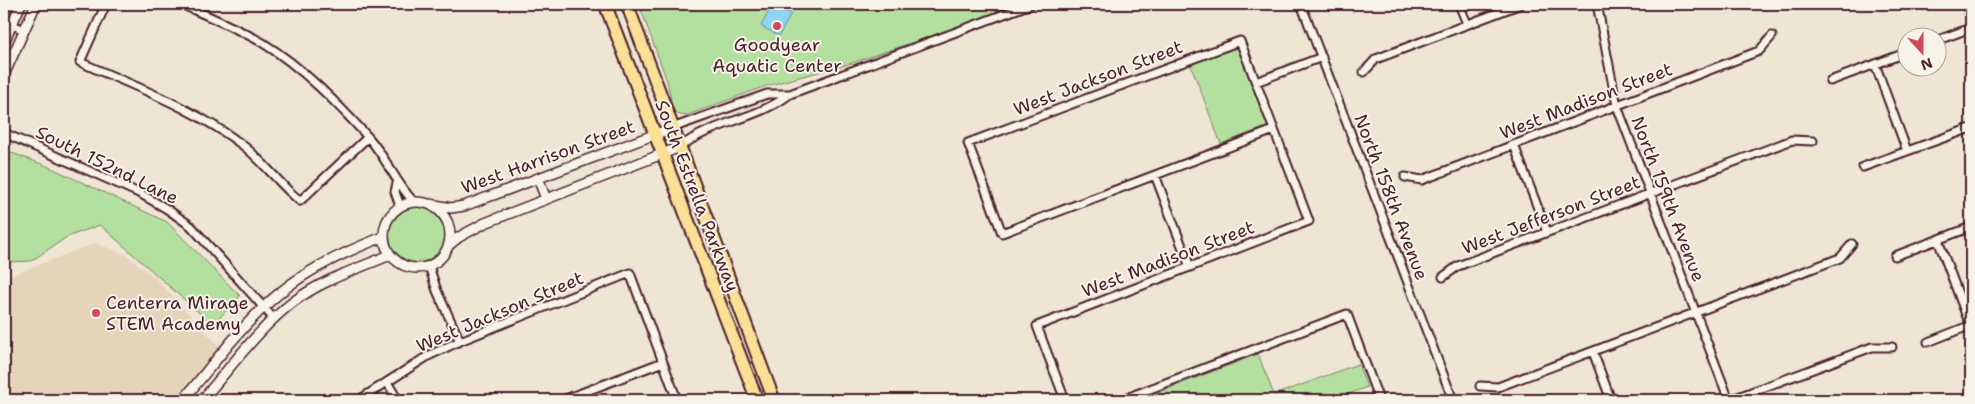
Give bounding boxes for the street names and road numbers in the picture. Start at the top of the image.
street label: West Jackson Street [1010,35,1186,121]
street label: West Madison Street [1496,57,1676,145]
street label: South Estrella Parkway [649,97,745,295]
street label: North 158th Avenue [1348,111,1434,283]
street label: North 159th Avenue [1625,113,1711,285]
street label: West Harrison Street [458,114,638,200]
street label: South 152nd Lane [32,120,182,210]
street label: West Jefferson Street [1458,170,1644,260]
street label: West Madison Street [1078,215,1258,303]
street label: West Jackson Street [413,266,587,358]

